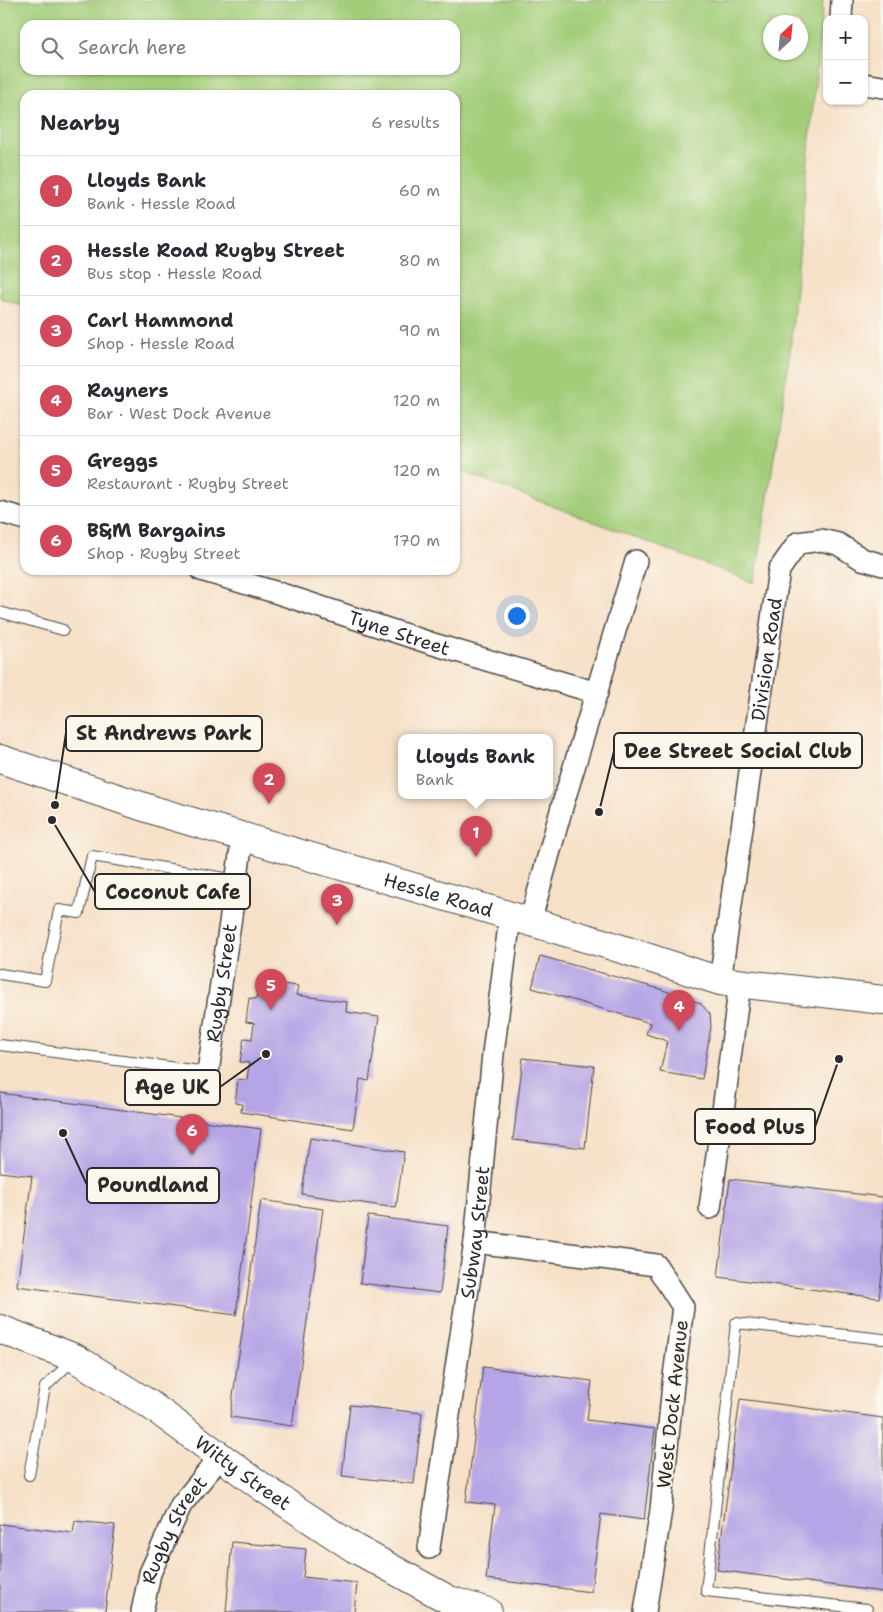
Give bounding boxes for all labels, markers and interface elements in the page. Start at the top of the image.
north arrow [763,15,808,60]
map controls [823,15,868,105]
button: + [823,15,868,60]
search box [20,20,460,75]
icon: search [38,34,66,62]
text: Search here [78,35,187,60]
button: − [823,60,868,105]
text: Nearby [40,109,120,137]
text: 6 results [371,112,440,133]
text: Lloyds Bank [87,168,206,193]
text: 1 [52,180,60,201]
text: 60 m [399,180,440,201]
text: Bank · Hessle Road [87,193,236,214]
text: Hessle Road Rugby Street [87,238,344,263]
text: 2 [50,250,62,271]
text: 80 m [399,250,440,271]
text: Bus stop · Hessle Road [87,263,262,284]
text: Carl Hammond [87,308,234,333]
text: 3 [50,320,62,341]
text: 90 m [399,320,440,341]
text: Shop · Hessle Road [87,333,235,354]
text: Rayners [87,378,168,403]
text: 4 [50,390,62,411]
text: 120 m [393,390,440,411]
text: Bar · West Dock Avenue [87,403,272,424]
text: Greggs [87,448,158,473]
text: 5 [51,460,61,481]
text: 120 m [393,460,440,481]
text: Restaurant · Rugby Street [87,473,289,494]
text: B&M Bargains [87,518,226,543]
text: 6 [50,530,62,551]
text: 170 m [393,530,440,551]
text: Shop · Rugby Street [87,543,241,564]
street label: Division Road [745,596,788,723]
your location [504,603,530,629]
street label: Tyne Street [345,605,453,661]
callout: St Andrews Park [66,716,262,751]
text: St Andrews Park [76,720,252,746]
callout: Dee Street Social Club [614,733,862,768]
popup [398,734,553,799]
text: Dee Street Social Club [624,738,852,764]
text: Lloyds Bank [416,744,535,769]
pin: 2 [253,763,285,804]
text: Bank [416,769,454,790]
pin: 1 [460,816,492,857]
street label: Hessle Road [381,867,496,923]
callout: Coconut Cafe [95,874,250,909]
text: Coconut Cafe [105,879,241,905]
pin: 3 [321,884,353,925]
street label: Rugby Street [201,922,243,1044]
pin: 5 [255,969,287,1010]
pin: 4 [663,990,695,1031]
callout: Age UK [125,1070,220,1105]
text: Age UK [135,1074,210,1100]
callout: Food Plus [695,1109,815,1144]
pin: 6 [176,1114,208,1155]
text: Food Plus [705,1114,805,1140]
street label: Subway Street [455,1165,495,1300]
callout: Poundland [87,1168,219,1203]
text: Poundland [97,1172,209,1198]
street label: West Dock Avenue [651,1319,694,1490]
street label: Witty Street [190,1430,296,1516]
street label: Rugby Street [136,1471,213,1586]

